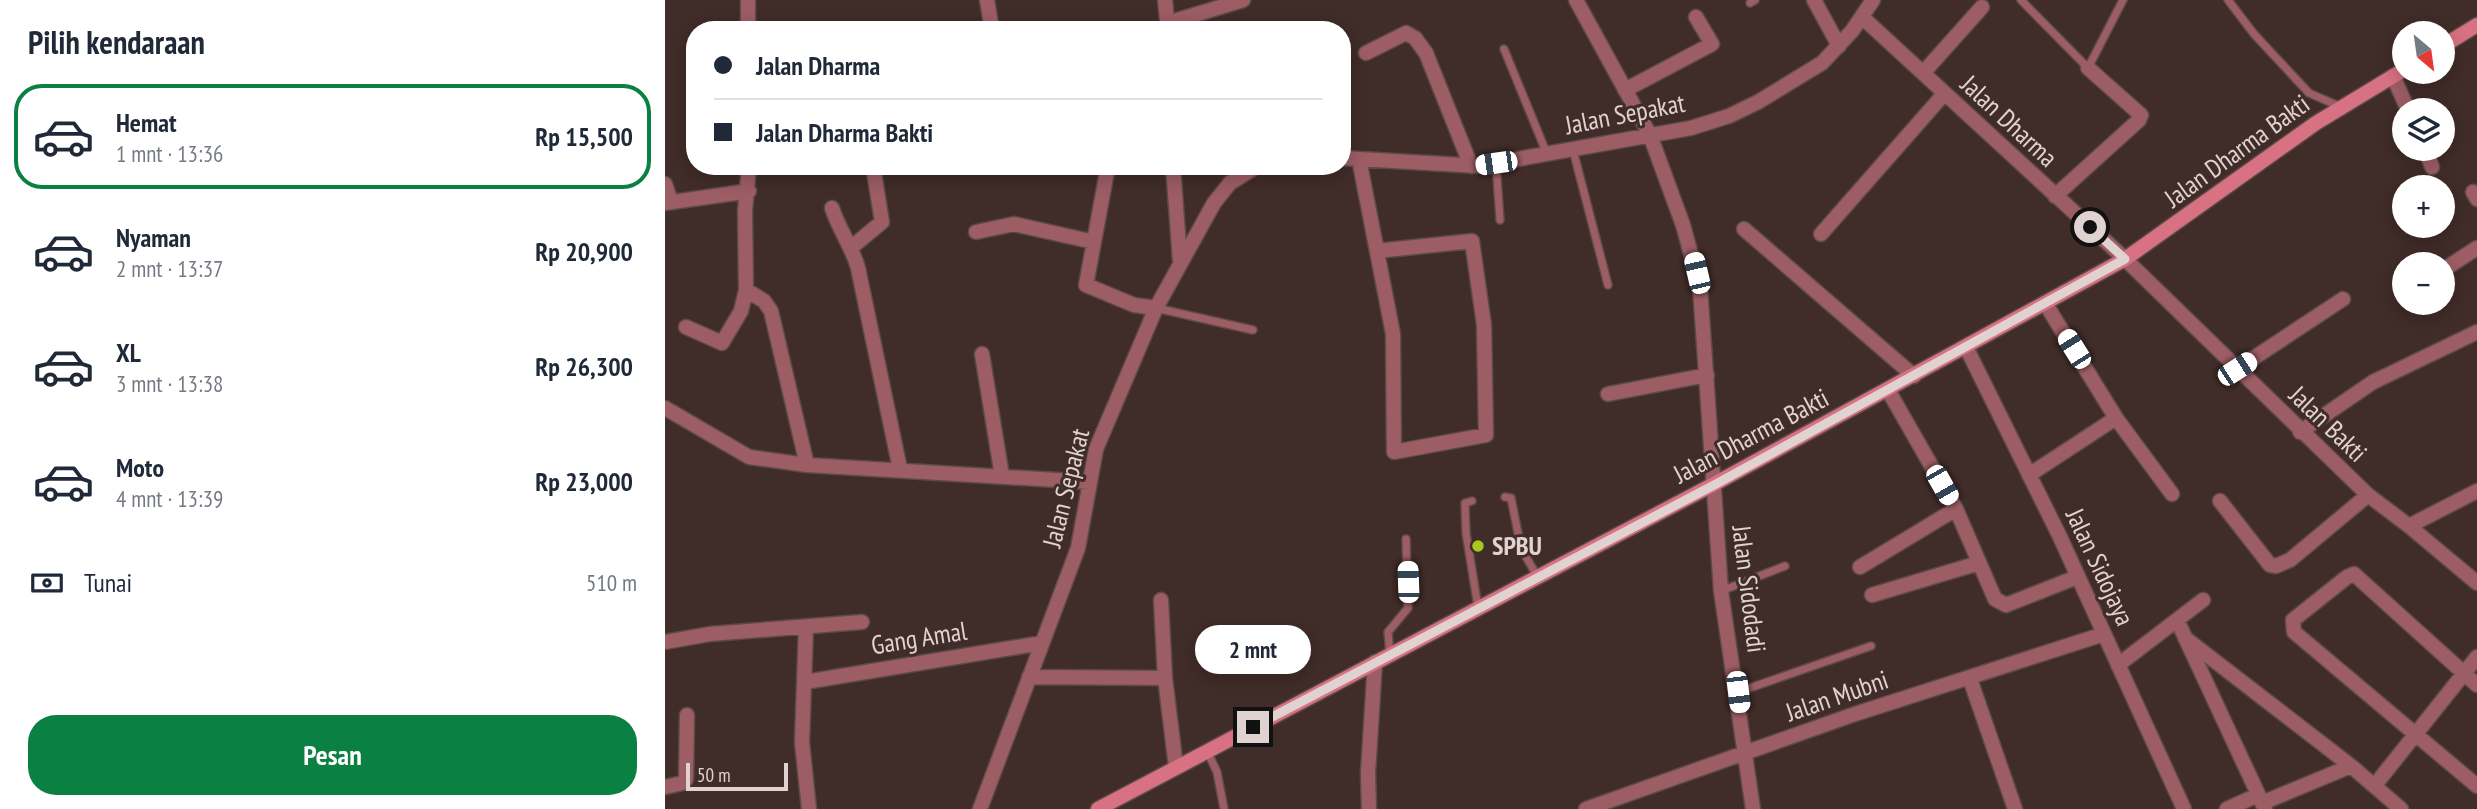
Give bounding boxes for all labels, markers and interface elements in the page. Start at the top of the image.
text: Pilih kendaraan [28,21,205,63]
north arrow [2392,21,2455,84]
map controls [2392,21,2455,315]
text: Jalan Dharma [756,49,880,82]
street label: Jalan Dharma [1953,67,2064,174]
street label: Jalan Sepakat [1561,86,1688,141]
street label: Jalan Dharma Bakti [2157,87,2316,215]
button: layers [2392,98,2455,161]
icon: car [32,105,95,168]
text: Hemat [116,106,177,139]
text: Jalan Dharma Bakti [756,116,933,149]
text: Rp 15,500 [535,120,633,153]
text: 1 mnt · 13:36 [116,139,223,168]
car [1474,150,1519,176]
button: + [2392,175,2455,238]
route start [2074,211,2106,243]
icon: car [32,220,95,283]
text: Nyaman [116,221,191,254]
text: Rp 20,900 [535,235,633,268]
car [1683,250,1712,296]
button: − [2392,252,2455,315]
text: 2 mnt · 13:37 [116,254,223,283]
car [2054,326,2095,372]
icon: car [32,335,95,398]
text: XL [116,336,141,369]
car [2214,349,2261,389]
text: Rp 26,300 [535,350,633,383]
text: 3 mnt · 13:38 [116,369,223,398]
street label: Jalan Bakti [2282,378,2374,469]
street label: Jalan Dharma Bakti [1667,381,1834,491]
street label: Jalan Sepakat [1035,425,1096,552]
icon: car [32,450,95,513]
text: Moto [116,451,164,484]
car [1923,462,1962,508]
text: Rp 23,000 [535,465,633,498]
text: 4 mnt · 13:39 [116,484,223,513]
street label: Jalan Sidojaya [2059,502,2142,631]
street label: Jalan Sidodadi [1725,522,1774,654]
place label: SPBU [1492,529,1542,562]
marker: SPBU [1470,538,1486,554]
car [1397,561,1420,603]
icon: cash [28,564,66,602]
text: Tunai [84,566,132,599]
text: 510 m [586,568,637,597]
street label: Gang Amal [869,614,969,661]
callout: 2 mnt [1195,626,1311,674]
text: 2 mnt [1229,635,1277,664]
street label: Jalan Mubni [1780,663,1892,729]
car [1726,670,1751,714]
route end [1237,711,1269,743]
button: Pesan [28,715,637,795]
scale bar [686,760,787,792]
text: 50 m [697,763,731,787]

